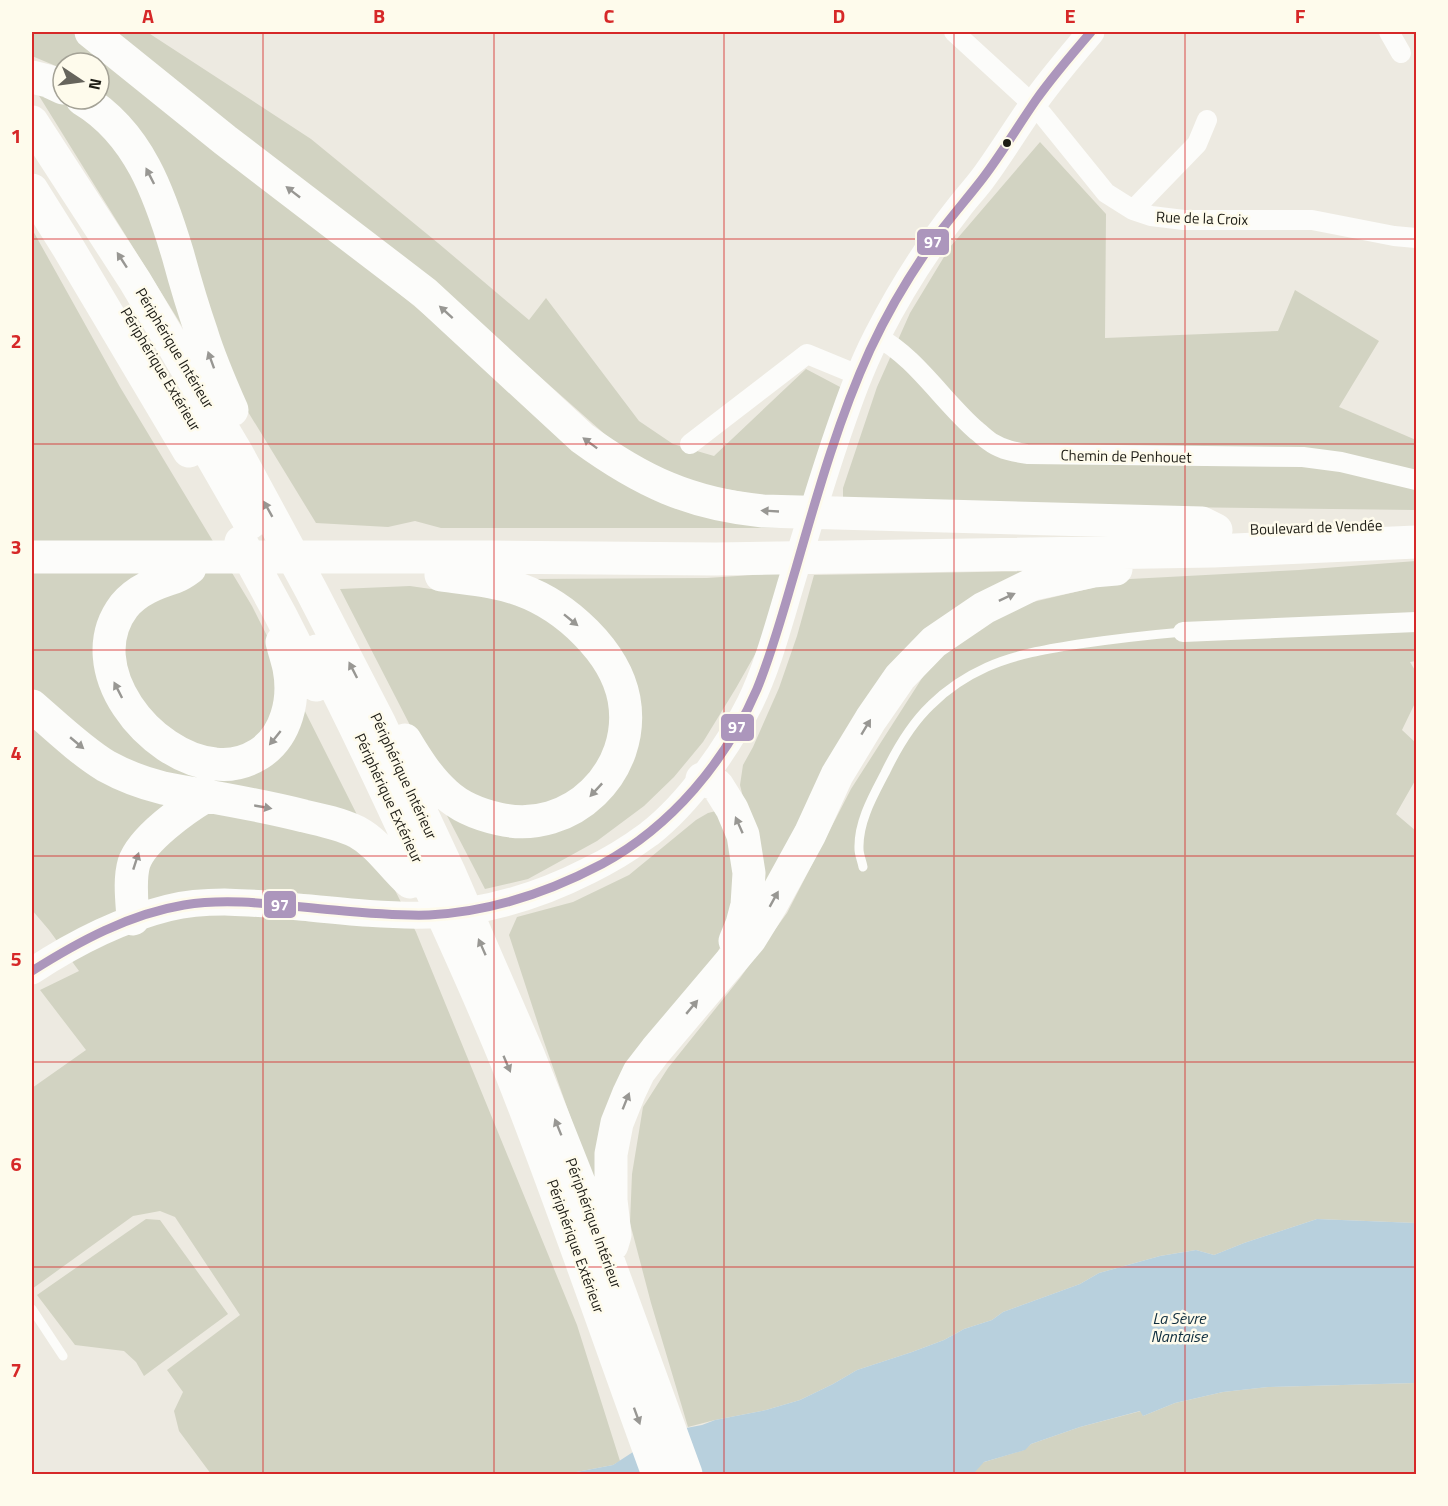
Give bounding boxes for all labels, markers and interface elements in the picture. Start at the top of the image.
text: A [142,0,154,31]
text: B [373,0,385,31]
text: C [604,0,615,31]
text: D [833,0,845,31]
text: E [1064,0,1076,31]
text: F [1295,0,1306,31]
north arrow [51,51,111,111]
text: N [83,76,109,92]
text: 1 [10,120,22,151]
unlabelled marker [1001,137,1013,149]
one-way arrow [145,167,154,184]
one-way arrow [285,187,300,199]
street label: Rue de la Croix [1155,205,1249,231]
line badge: 97 [916,228,950,256]
text: 97 [924,230,942,254]
one-way arrow [116,252,127,269]
street label: Périphérique Intérieur [130,283,220,413]
street label: Périphérique Extérieur [115,303,207,435]
one-way arrow [439,305,454,319]
text: 2 [10,325,22,356]
one-way arrow [205,351,215,369]
one-way arrow [583,438,598,450]
street label: Chemin de Penhouet [1060,443,1192,469]
one-way arrow [263,500,273,517]
one-way arrow [760,507,779,516]
street label: Boulevard de Vendée [1249,513,1383,541]
text: 3 [10,531,22,562]
one-way arrow [998,592,1015,601]
one-way arrow [563,614,579,627]
one-way arrow [348,661,358,679]
one-way arrow [114,681,124,699]
street label: Périphérique Intérieur [365,709,443,843]
line badge: 97 [720,713,755,742]
text: 97 [728,715,746,739]
one-way arrow [861,718,871,735]
street label: Périphérique Extérieur [349,729,429,867]
one-way arrow [269,730,282,746]
text: 4 [10,737,22,768]
one-way arrow [69,737,85,750]
one-way arrow [589,782,603,797]
one-way arrow [254,803,273,812]
one-way arrow [734,816,744,834]
one-way arrow [132,852,141,870]
line badge: 97 [263,890,297,919]
one-way arrow [769,891,780,907]
text: 97 [271,893,289,917]
one-way arrow [477,937,487,955]
text: 5 [10,943,22,974]
one-way arrow [685,999,698,1014]
one-way arrow [502,1055,512,1073]
one-way arrow [621,1092,631,1110]
one-way arrow [553,1117,563,1135]
text: 6 [10,1148,22,1179]
street label: Périphérique Intérieur [560,1155,628,1291]
street label: Périphérique Extérieur [541,1176,611,1316]
water label: La Sèvre Nantaise [1151,1306,1209,1348]
text: 7 [10,1354,22,1385]
one-way arrow [632,1407,642,1425]

